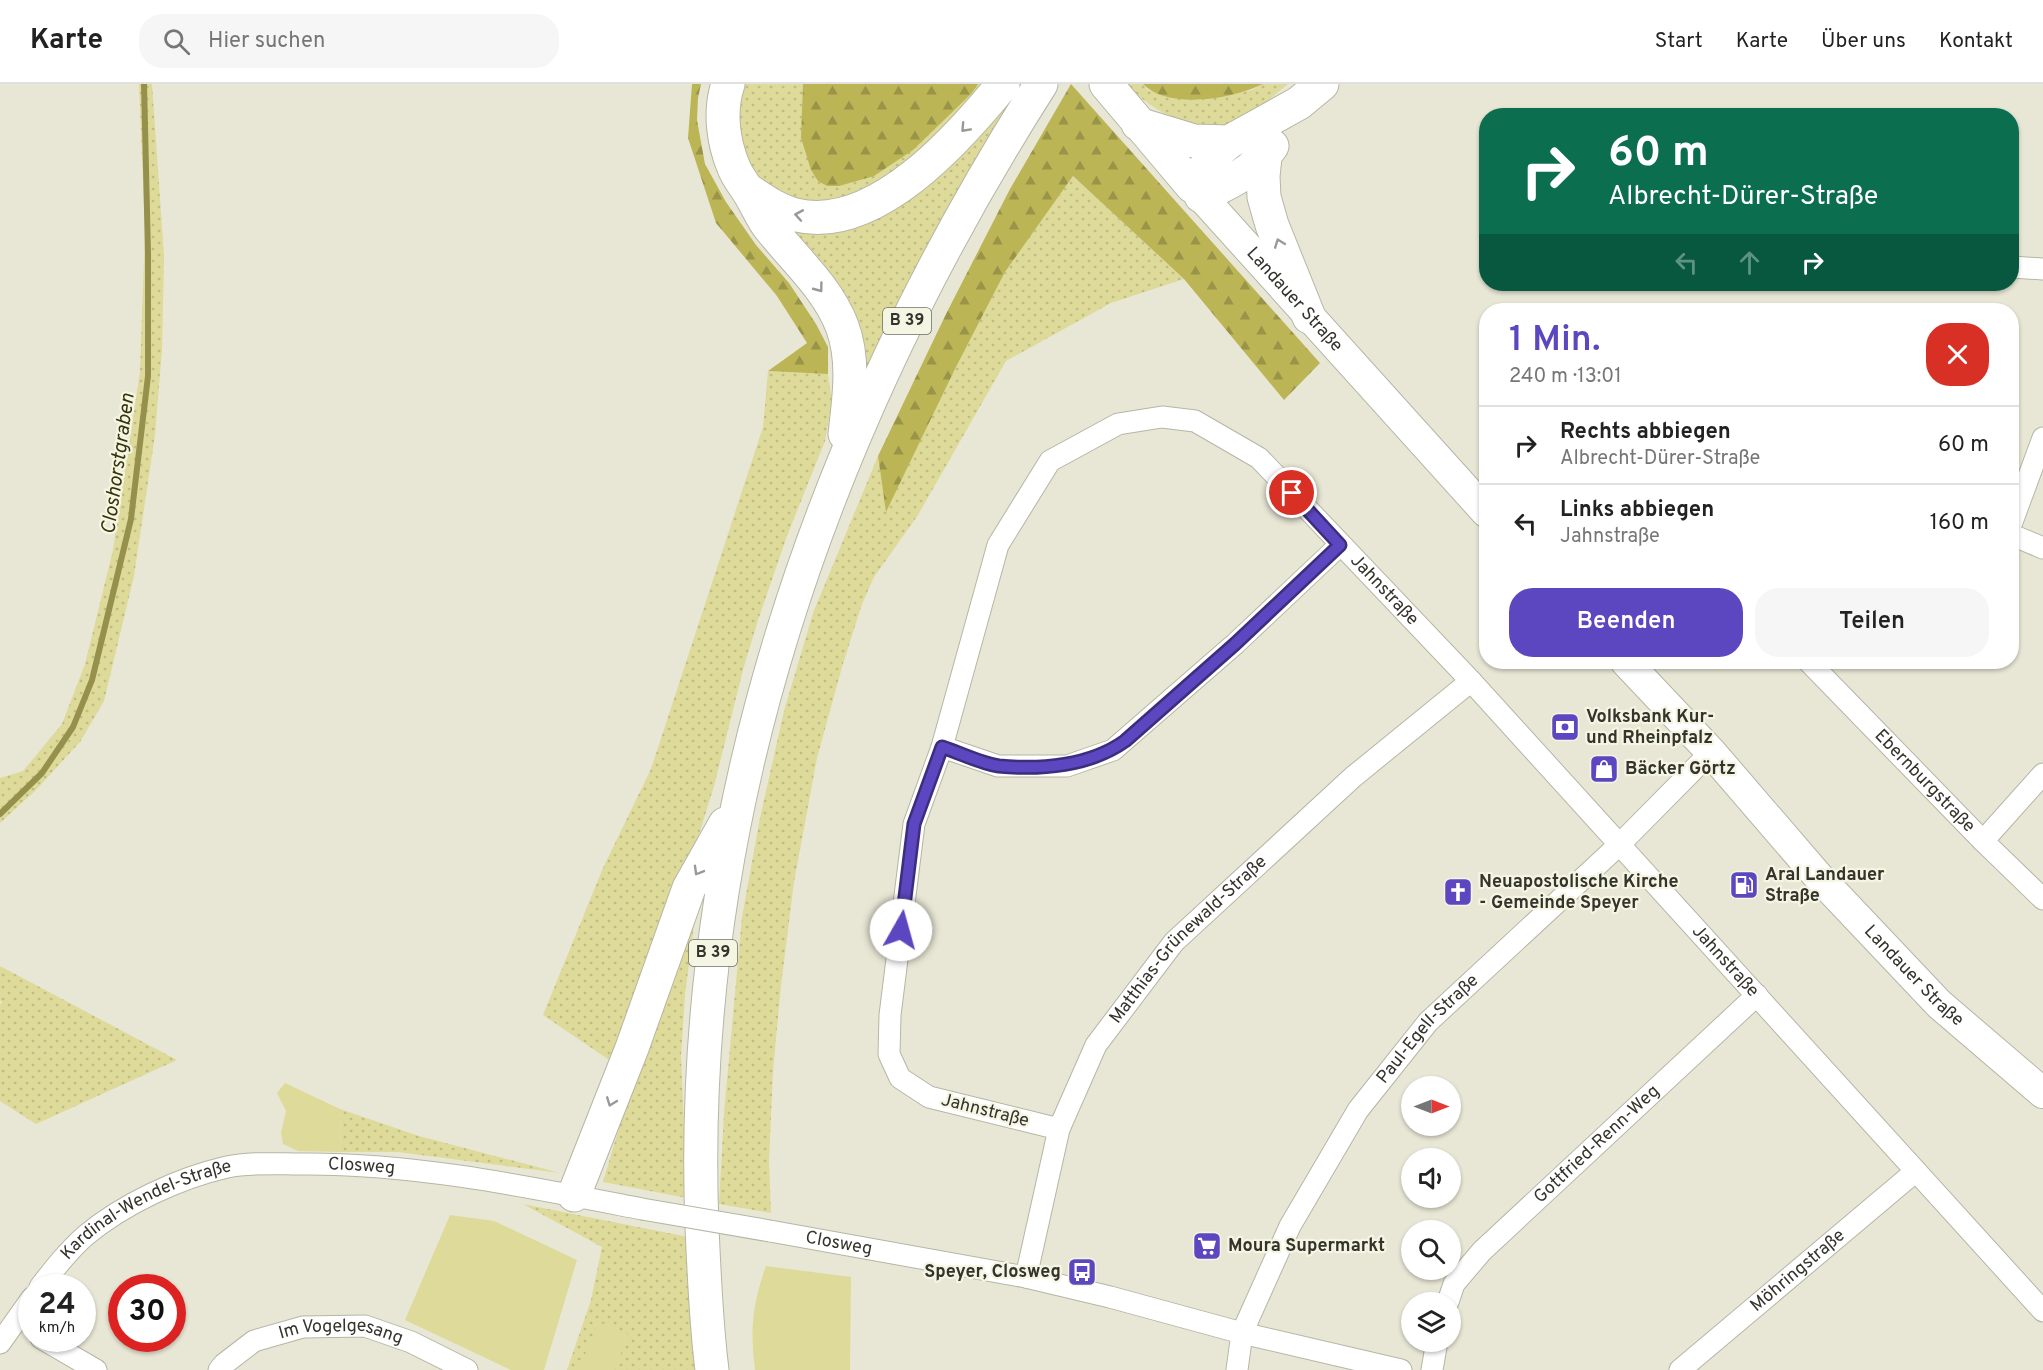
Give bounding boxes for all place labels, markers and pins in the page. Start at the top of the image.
pin [1266,467,1317,518]
place label: Volksbank Kur- und Rheinpfalz [1586,706,1714,750]
bank icon: Volksbank Kur- und Rheinpfalz [1549,711,1581,743]
shop icon: Bäcker Görtz [1588,753,1620,785]
place label: Bäcker Görtz [1625,758,1736,781]
place label: Aral Landauer Straße [1765,864,1885,908]
fuel station icon: Aral Landauer Straße [1728,869,1760,901]
place label: Neuapostolische Kirche - Gemeinde Speyer [1479,871,1679,915]
church icon: Neuapostolische Kirche - Gemeinde Speyer [1442,876,1474,908]
supermarket icon: Moura Supermarkt [1191,1230,1223,1262]
place label: Moura Supermarkt [1228,1235,1385,1258]
bus stop icon: Speyer, Closweg [1066,1256,1098,1288]
place label: Speyer, Closweg [924,1261,1061,1284]

